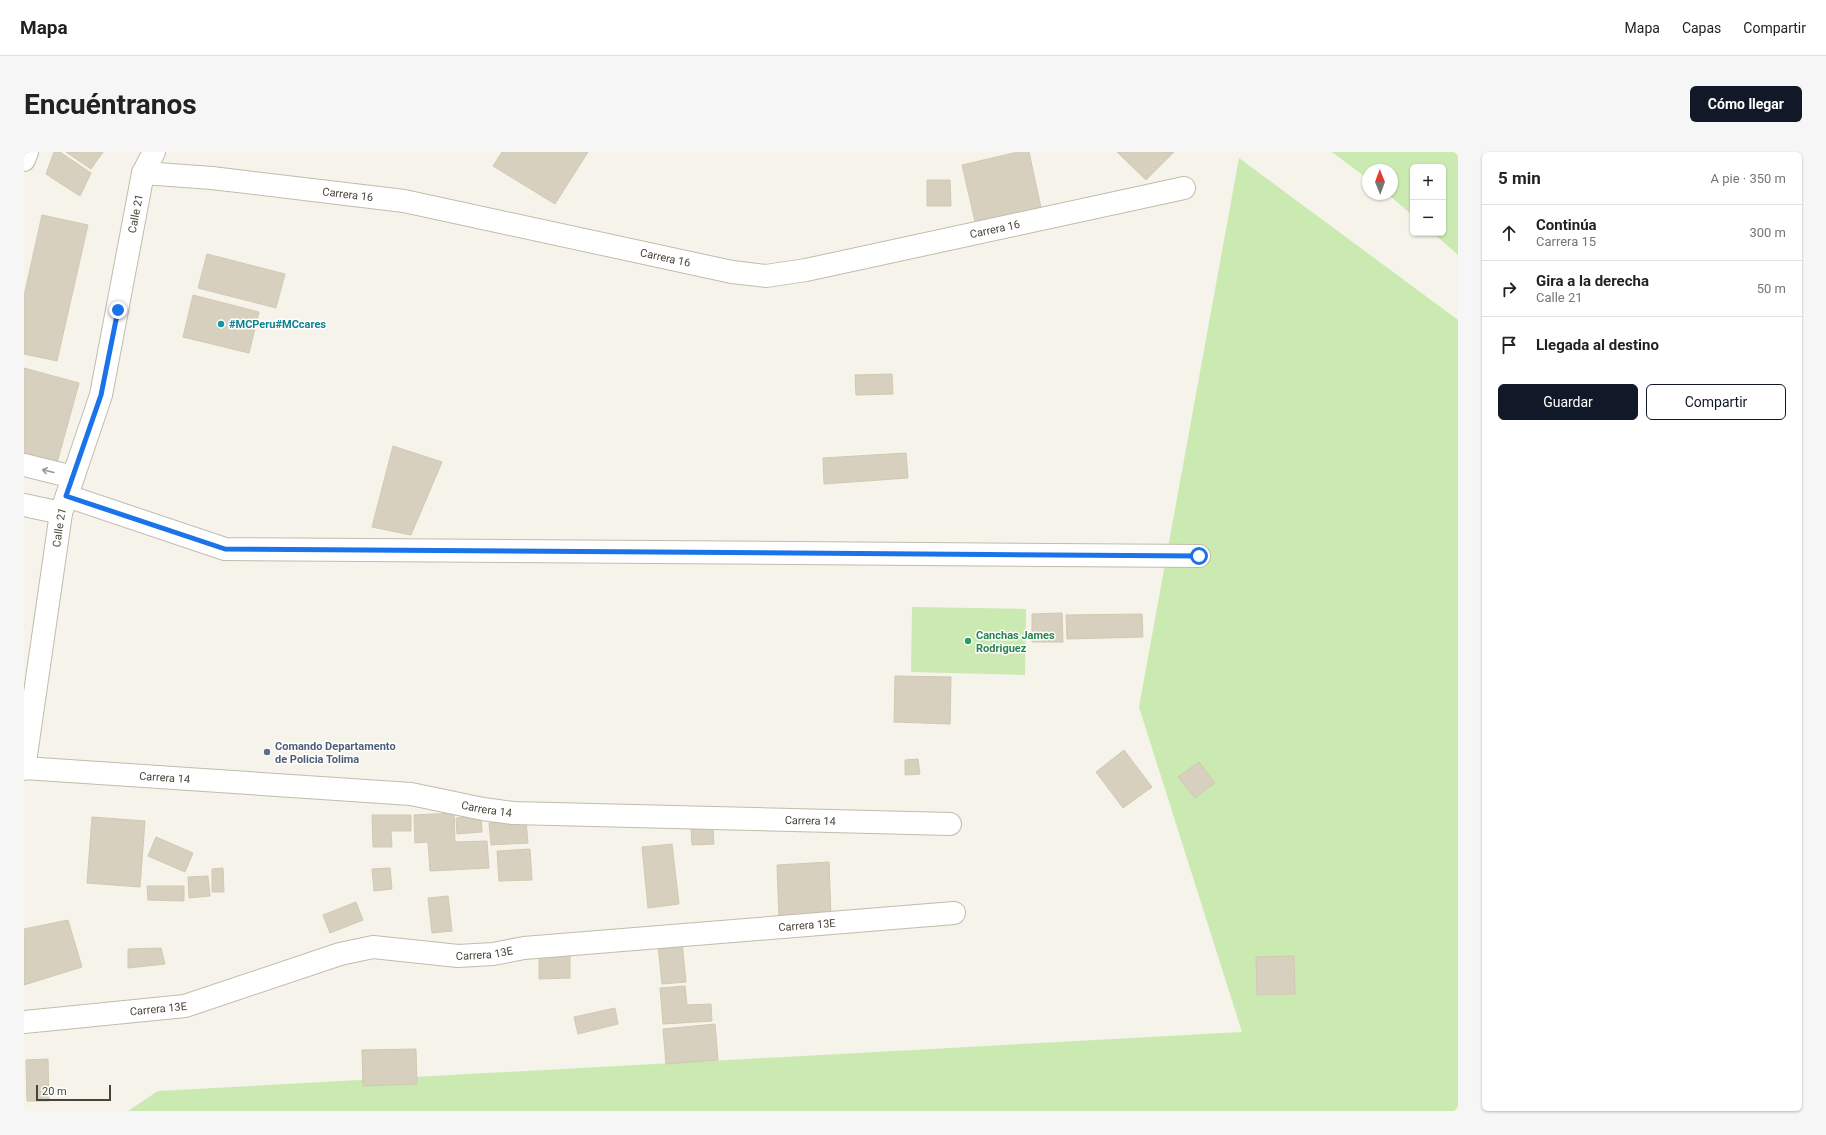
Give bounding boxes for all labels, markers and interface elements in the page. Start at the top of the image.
text: Mapa [20,16,68,39]
text: Mapa [1625,20,1660,36]
text: Capas [1682,20,1721,36]
text: Compartir [1743,20,1806,36]
button: Cómo llegar [1690,86,1802,122]
text: Encuéntranos [24,88,197,121]
north arrow [1362,164,1398,200]
map controls [1410,164,1446,236]
button: + [1410,164,1446,200]
text: 5 min [1498,168,1541,188]
text: A pie · 350 m [1711,171,1786,186]
street label: Carrera 16 [322,185,374,204]
street label: Calle 21 [126,193,146,234]
button: − [1410,200,1446,236]
text: Continúa [1536,216,1597,234]
street label: Carrera 16 [969,218,1021,241]
icon: ahead [1498,222,1520,244]
text: 300 m [1749,225,1786,240]
text: Carrera 15 [1536,234,1596,249]
street label: Carrera 16 [639,246,692,270]
text: Gira a la derecha [1536,272,1649,290]
icon: right [1498,278,1520,300]
text: 50 m [1757,281,1786,296]
text: Calle 21 [1536,290,1583,305]
route end [109,301,127,319]
place label: #MCPeru#MCcares [229,318,326,331]
marker: #MCPeru#MCcares [216,319,226,329]
icon: arrive [1498,334,1520,356]
text: Llegada al destino [1536,336,1659,354]
button: Guardar [1498,384,1638,420]
button: Compartir [1646,384,1786,420]
one-way arrow [42,467,55,474]
street label: Calle 21 [50,506,69,548]
route start [1190,547,1208,565]
place label: Canchas James Rodriguez [976,629,1055,655]
marker: Canchas James Rodriguez [963,636,973,646]
place label: Comando Departamento de Policia Tolima [275,740,396,766]
marker: Comando Departamento de Policia Tolima [262,747,272,757]
street label: Carrera 14 [139,770,191,786]
street label: Carrera 14 [460,799,513,820]
street label: Carrera 14 [785,814,836,828]
street label: Carrera 13E [778,917,836,934]
street label: Carrera 13E [456,944,514,963]
street label: Carrera 13E [129,1000,188,1018]
scale bar [36,1083,111,1102]
text: 20 m [42,1085,67,1098]

